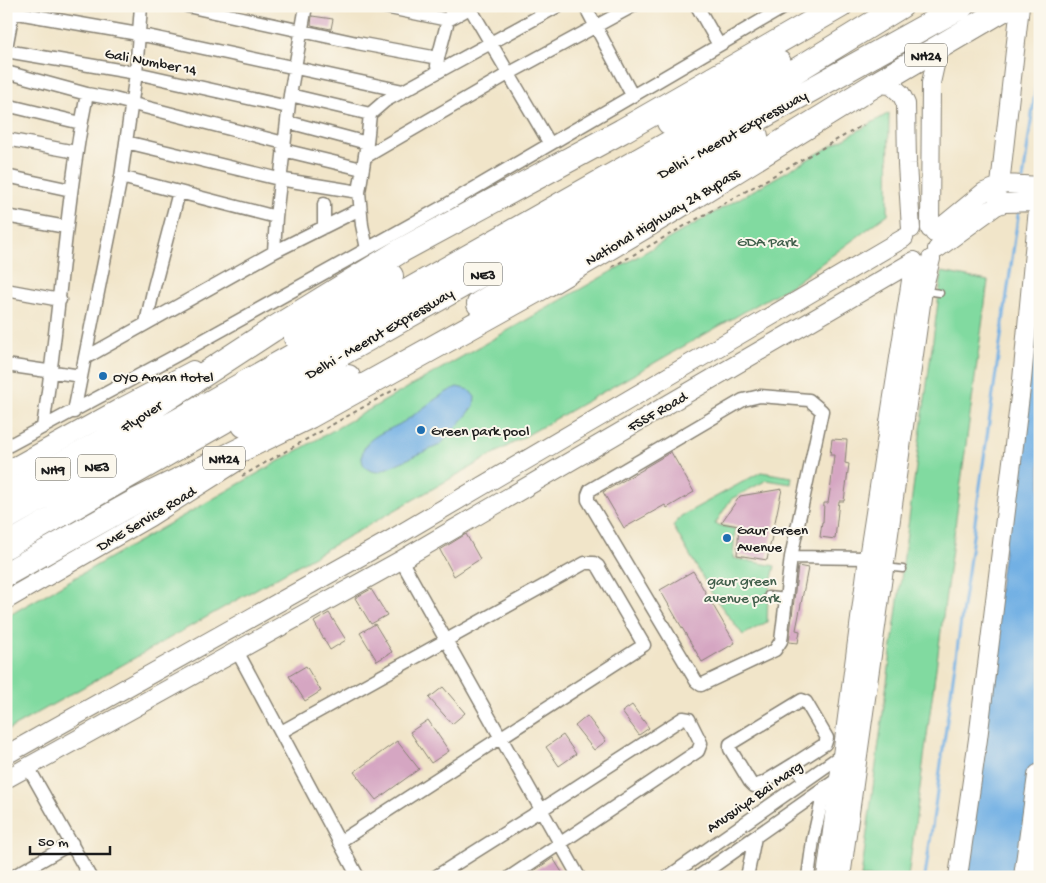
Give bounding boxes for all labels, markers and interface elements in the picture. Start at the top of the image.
road number: NH24 [905,44,947,66]
street label: Gali Number 14 [103,45,198,81]
street label: Delhi - Meerut Expressway [654,87,811,185]
street label: National Highway 24 Bypass [583,164,744,271]
park label: GDA Park [737,234,798,252]
road number: NE3 [464,262,502,286]
street label: Delhi - Meerut Expressway [302,285,458,385]
place label: OYO Aman Hotel [113,369,214,387]
marker: OYO Aman Hotel [97,370,109,382]
street label: FSSF Road [624,388,692,437]
street label: Flyover [117,397,168,438]
place label: Green park pool [431,423,529,441]
marker: Green park pool [415,424,427,436]
road number: NH24 [203,446,245,469]
road number: NE3 [78,454,116,478]
road number: NH9 [36,458,70,480]
street label: DME Service Road [93,483,201,557]
place label: Gaur Green Avenue [737,522,808,557]
marker: Gaur Green Avenue [721,532,733,544]
park label: gaur green avenue park [704,573,781,608]
street label: Anusuiya Bai Marg [704,758,807,838]
scale bar [30,823,110,855]
text: 50 m [38,834,69,852]

